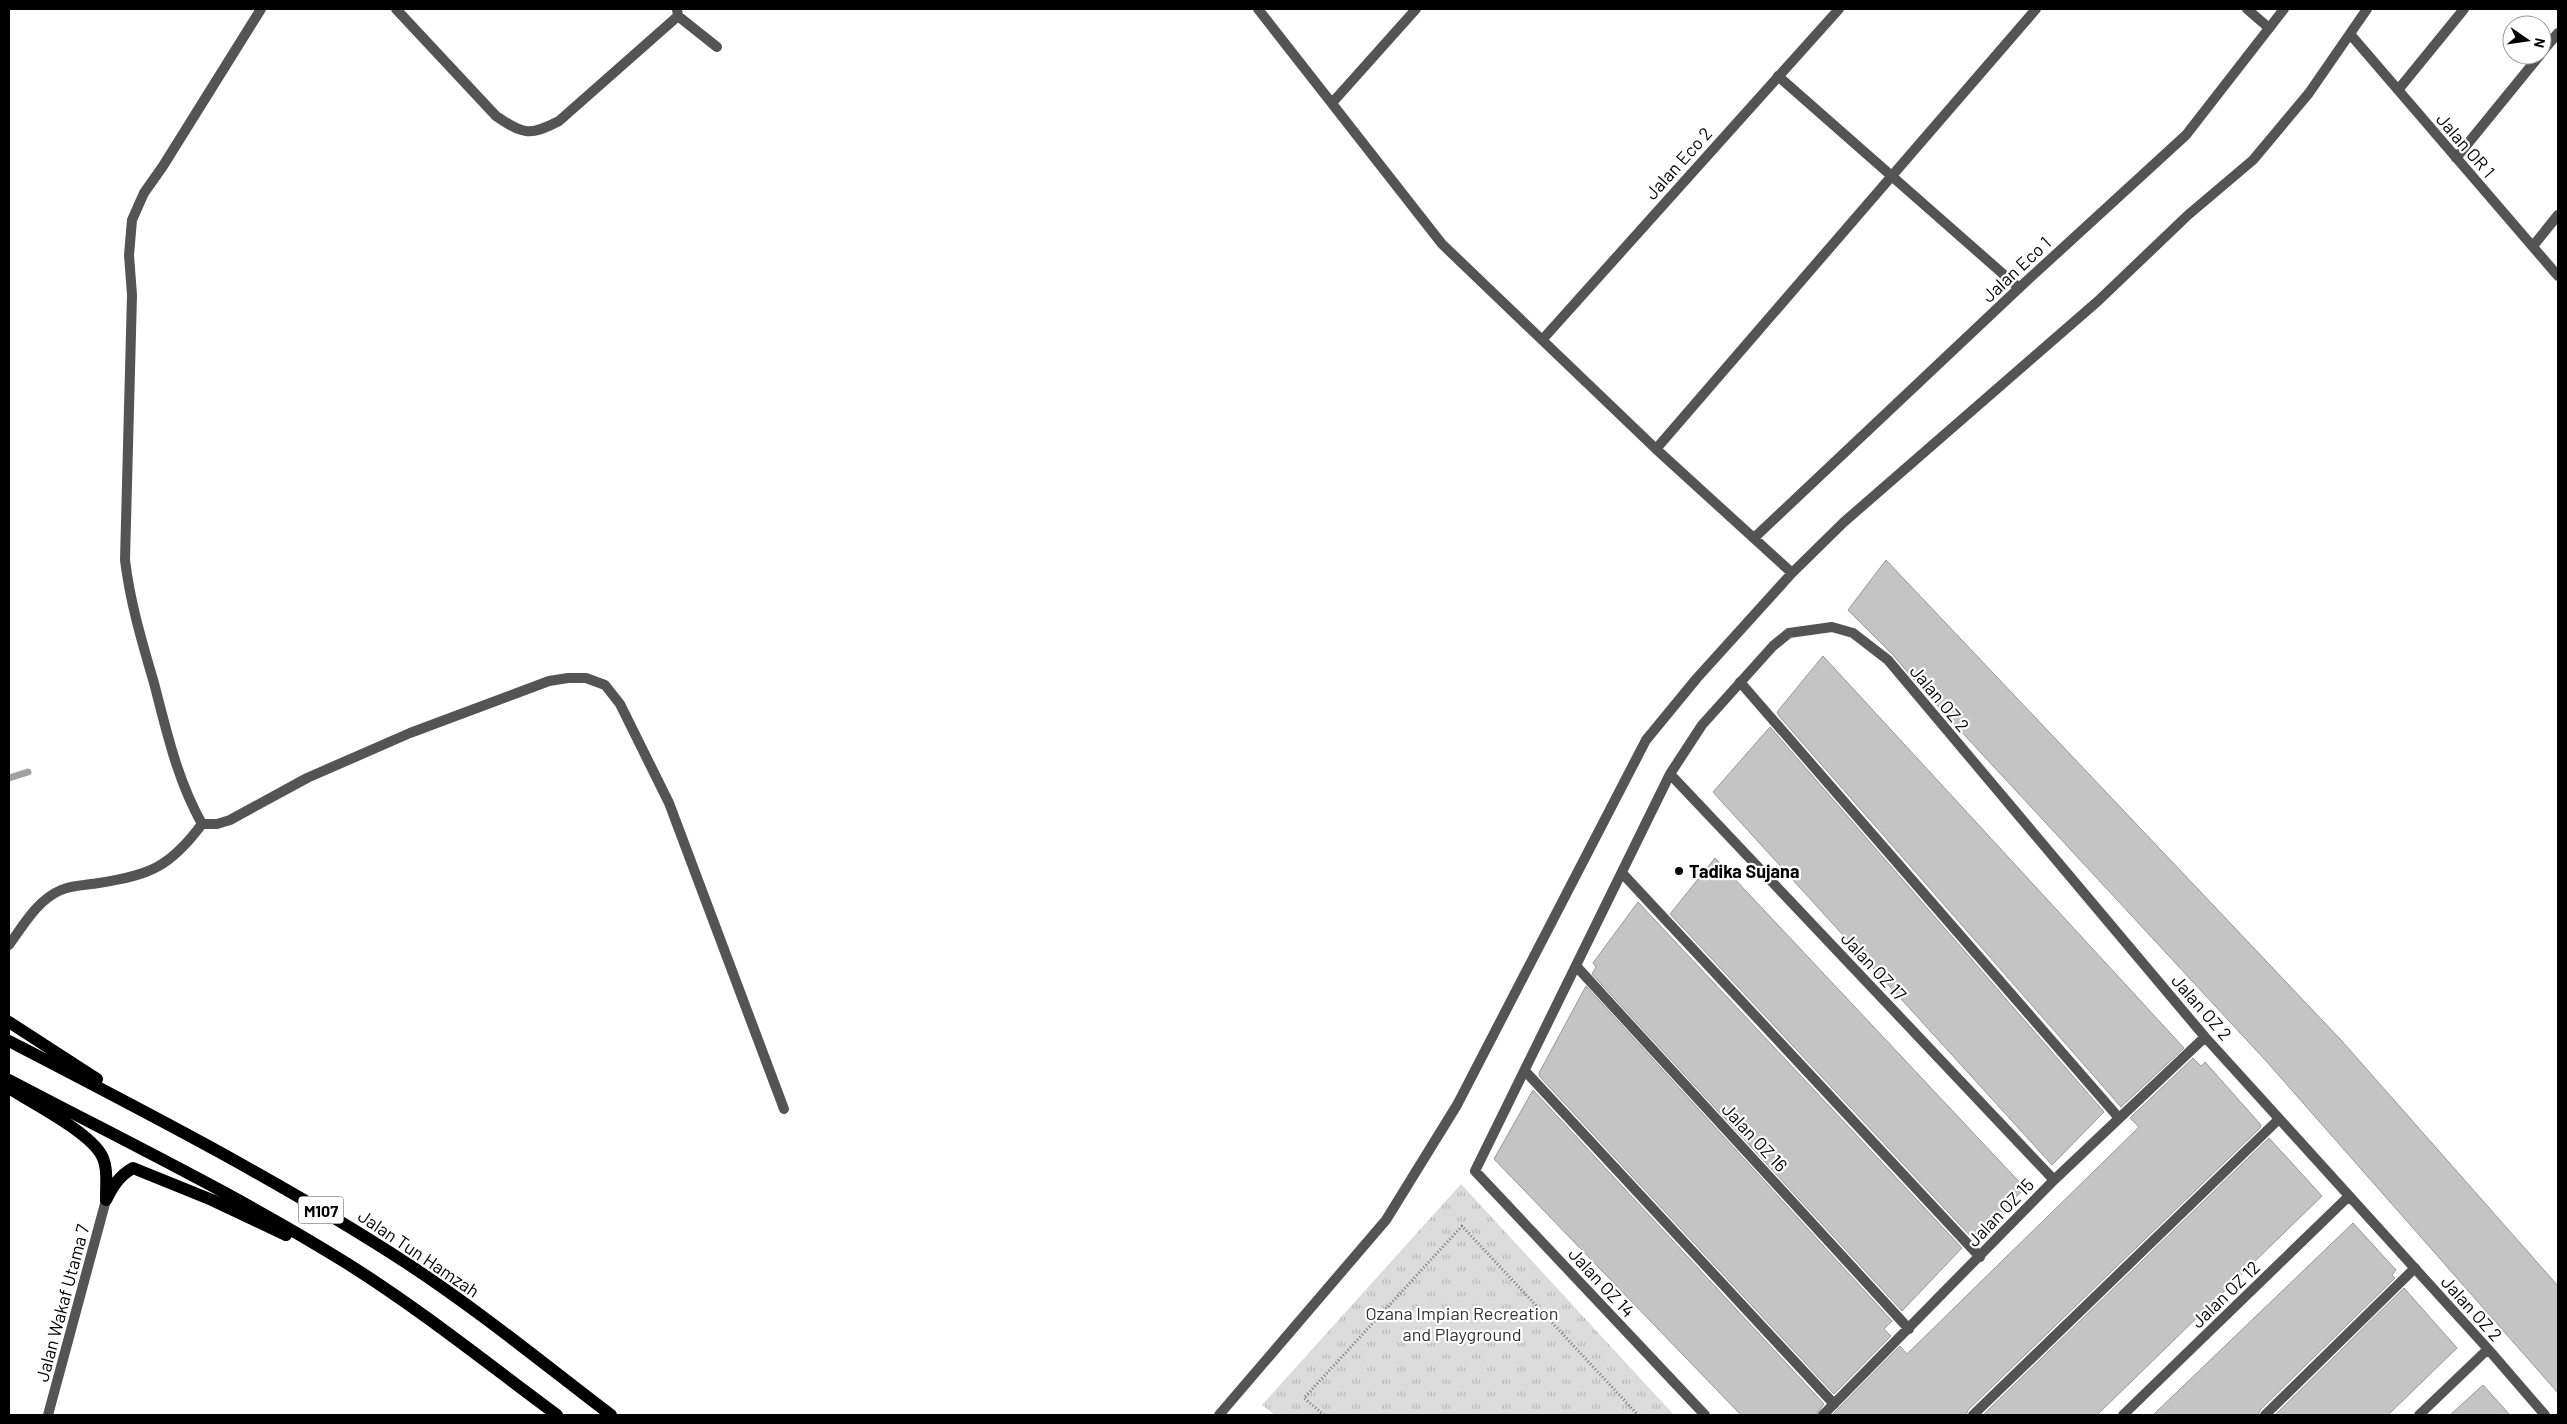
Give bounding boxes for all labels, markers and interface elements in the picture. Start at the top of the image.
north arrow [2502,15,2552,65]
text: N [2531,37,2549,49]
street label: Jalan OR 1 [2432,108,2500,182]
street label: Jalan Eco 2 [1640,122,1716,204]
street label: Jalan Eco 1 [1977,232,2055,306]
street label: Jalan OZ 2 [1906,660,1974,736]
place label: Tadika Sujana [1689,860,1799,882]
marker: Tadika Sujana [1673,865,1685,877]
street label: Jalan OZ 17 [1837,927,1912,1005]
street label: Jalan OZ 2 [2167,969,2237,1045]
street label: Jalan OZ 16 [1717,1098,1793,1176]
street label: Jalan OZ 15 [1962,1173,2038,1251]
road number: M107 [298,1196,344,1224]
street label: Jalan Tun Hamzah [354,1204,484,1302]
street label: Jalan Wakaf Utama 7 [30,1221,94,1384]
street label: Jalan OZ 14 [1564,1243,1640,1321]
street label: Jalan OZ 12 [2186,1256,2264,1332]
street label: Jalan OZ 2 [2437,1271,2507,1345]
park label: Ozana Impian Recreation and Playground [1365,1302,1559,1345]

